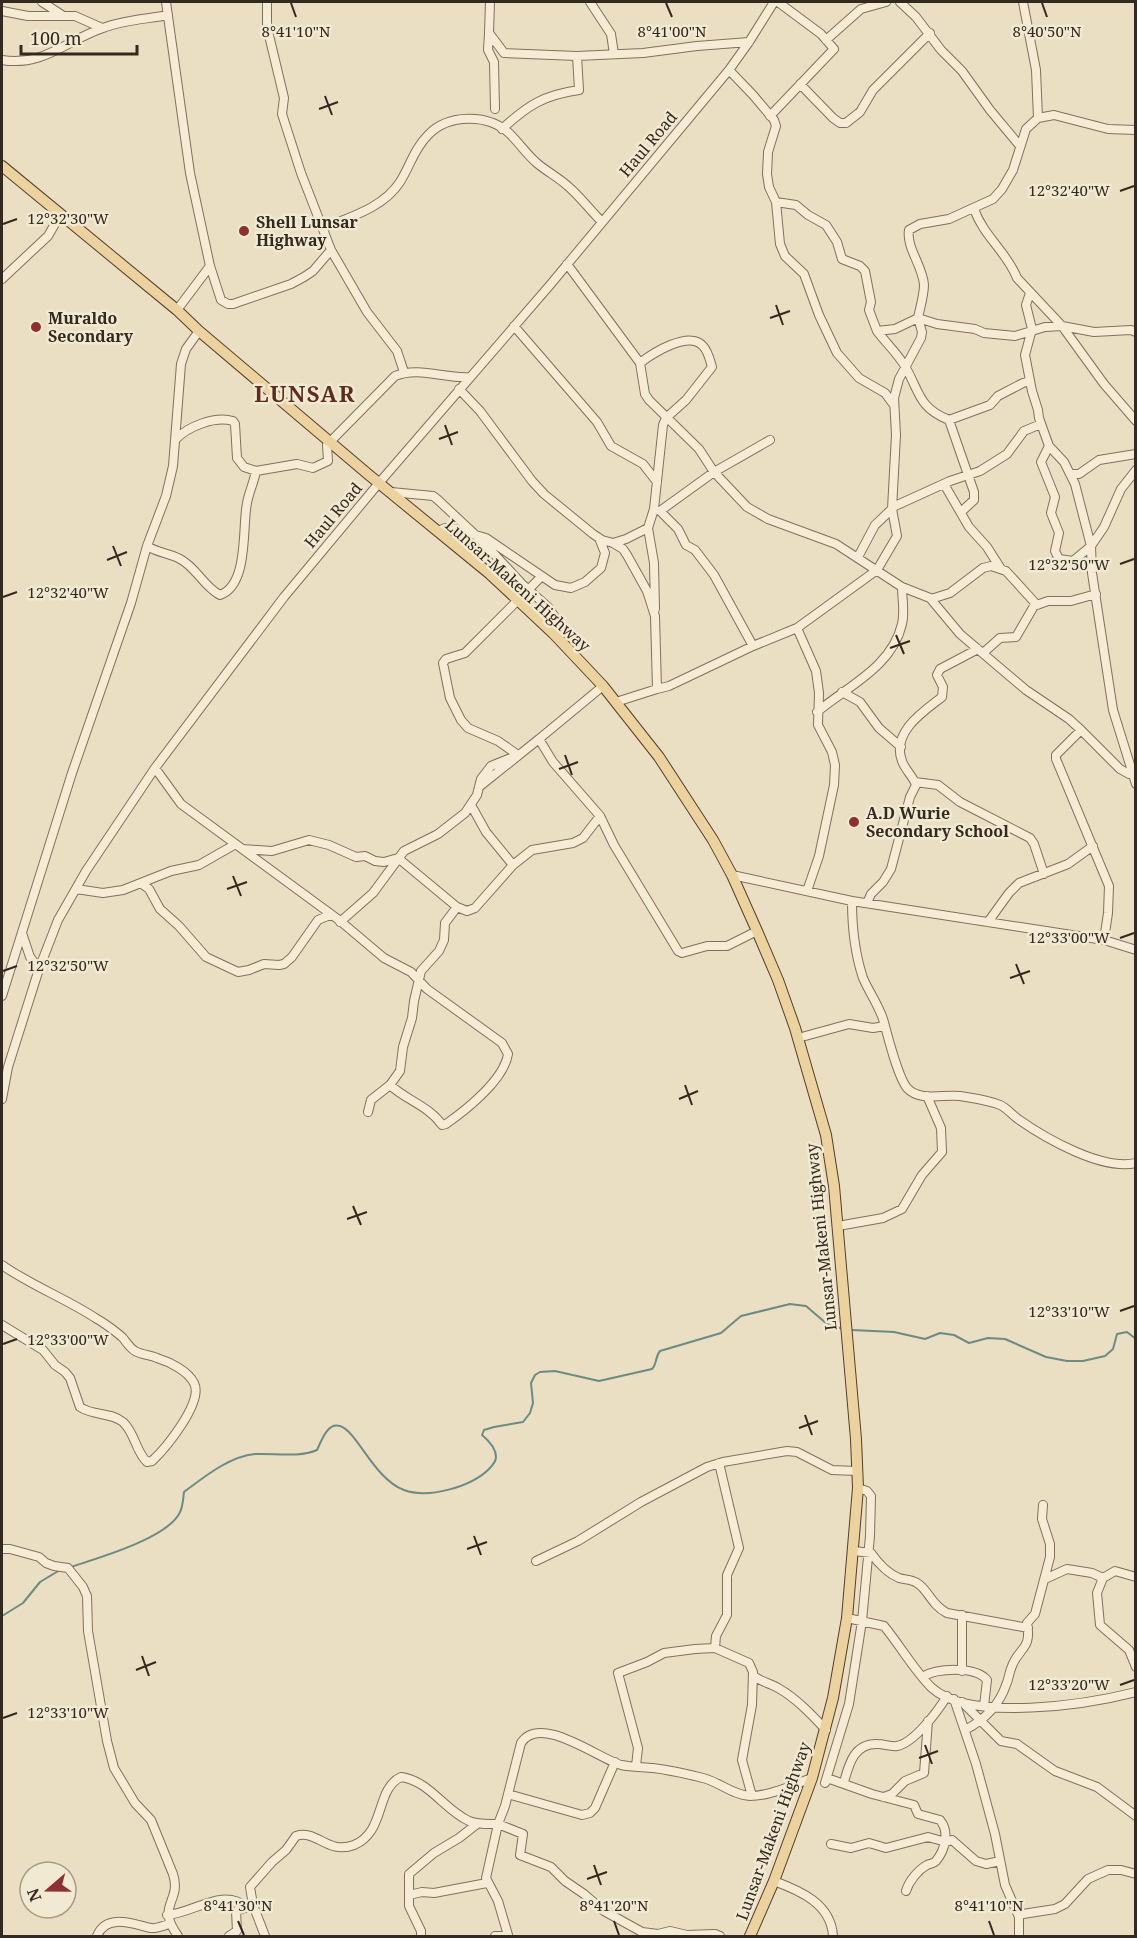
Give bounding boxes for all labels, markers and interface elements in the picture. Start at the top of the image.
scale bar [21,18,136,56]
text: 8°41'10"N [262,21,331,41]
text: 8°41'00"N [638,21,707,41]
text: 8°40'50"N [1013,21,1082,41]
text: 100 m [30,26,82,50]
street label: Haul Road [614,106,682,182]
text: 12°32'40"W [1028,180,1110,200]
text: 12°32'30"W [27,208,109,228]
place label: Shell Lunsar Highway [256,211,359,251]
marker: Shell Lunsar Highway [237,224,251,238]
place label: Muraldo Secondary [48,307,134,347]
marker: Muraldo Secondary [29,320,43,334]
district label: LUNSAR [254,378,356,408]
street label: Haul Road [299,477,367,553]
street label: Lunsar-Makeni Highway [441,514,596,657]
text: 12°32'50"W [1028,554,1110,574]
text: 12°32'40"W [27,582,109,602]
place label: A.D Wurie Secondary School [866,802,1009,842]
marker: A.D Wurie Secondary School [847,815,861,829]
text: 12°33'00"W [1028,927,1110,947]
text: 12°32'50"W [27,955,109,975]
street label: Lunsar-Makeni Highway [800,1141,842,1332]
text: 12°33'10"W [1028,1301,1110,1321]
text: 12°33'00"W [27,1329,109,1349]
text: 12°33'20"W [1028,1674,1110,1694]
text: 12°33'10"W [27,1702,109,1722]
street label: Lunsar-Makeni Highway [730,1738,816,1923]
north arrow [18,1860,78,1920]
text: N [21,1885,46,1905]
text: 8°41'30"N [204,1895,273,1915]
text: 8°41'20"N [580,1895,649,1915]
text: 8°41'10"N [955,1895,1024,1915]

